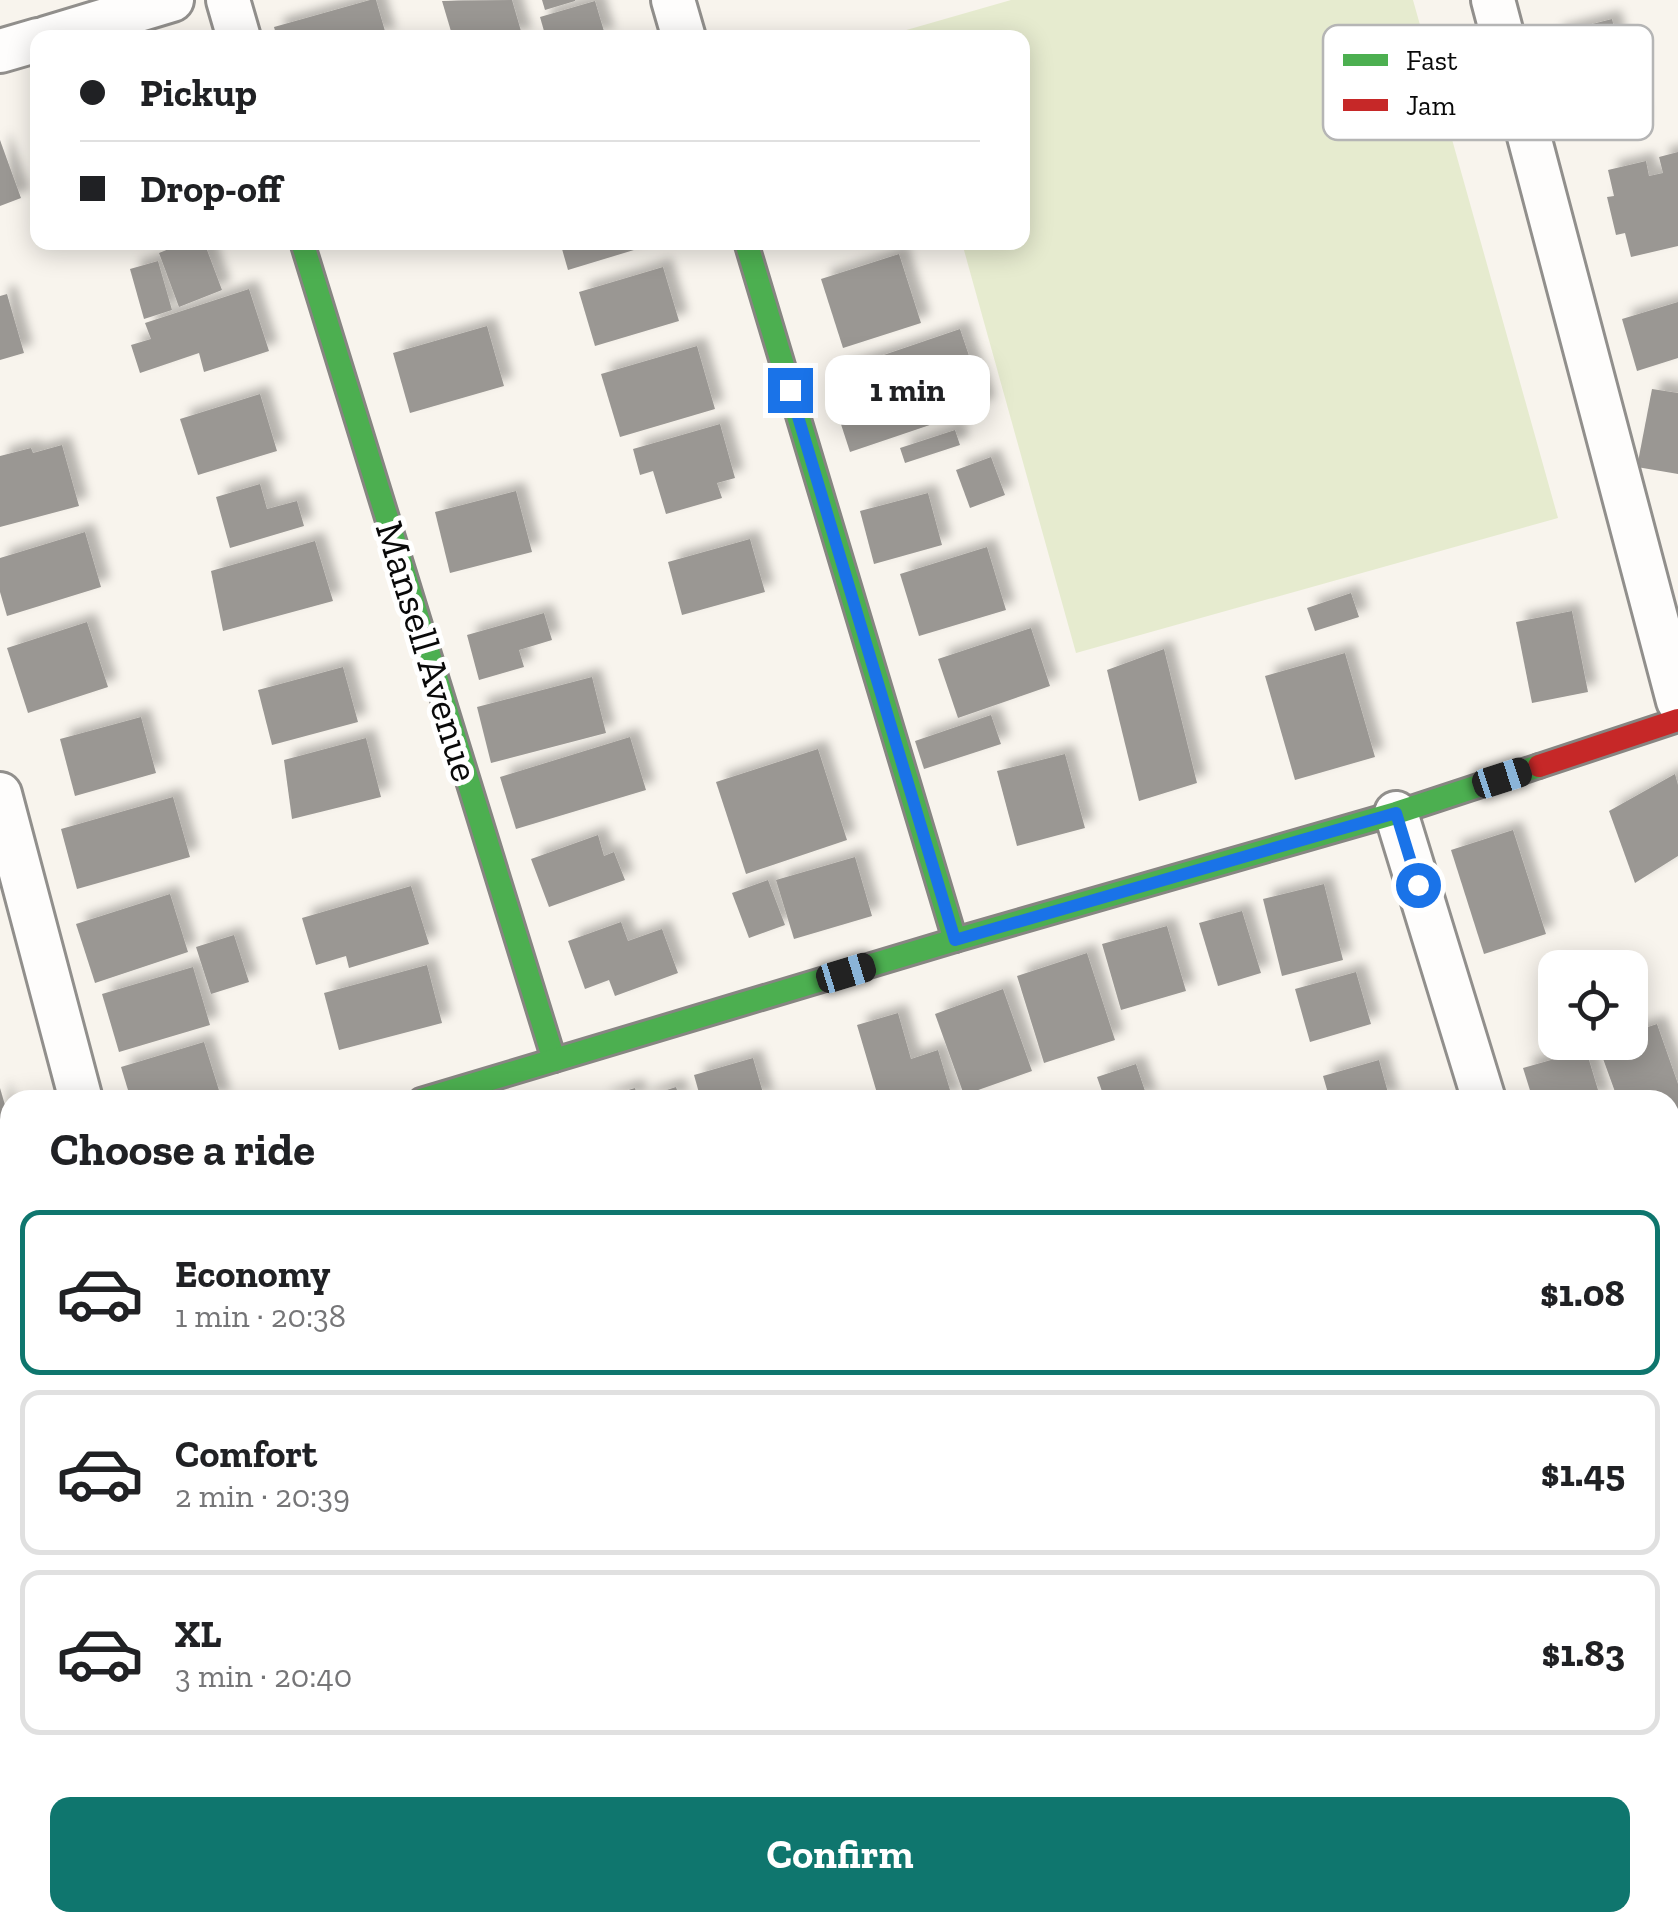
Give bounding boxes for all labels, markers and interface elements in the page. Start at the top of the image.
legend [1323,25,1653,140]
text: Fast [1406,44,1458,77]
text: Pickup [140,70,257,116]
text: Jam [1406,89,1456,122]
text: Drop-off [140,166,281,212]
callout: 1 min [825,355,990,425]
route end [768,368,813,413]
text: 1 min [870,371,945,409]
street label: Mansell Avenue [366,515,490,787]
car [1469,754,1535,802]
route start [1396,863,1441,908]
car [813,950,879,996]
map controls [1538,950,1648,1060]
button: locate [1538,950,1648,1060]
text: Choose a ride [50,1123,315,1177]
icon: car [55,1248,145,1338]
text: Economy [175,1251,330,1297]
text: $1.08 [1540,1270,1625,1316]
text: 1 min · 20:38 [175,1297,346,1335]
icon: car [55,1428,145,1518]
text: Comfort [175,1431,317,1477]
text: $1.45 [1541,1450,1625,1496]
text: 2 min · 20:39 [175,1477,350,1515]
icon: car [55,1608,145,1698]
text: XL [175,1611,222,1657]
text: $1.83 [1542,1630,1625,1676]
text: 3 min · 20:40 [175,1657,352,1695]
button: Confirm [50,1797,1630,1912]

